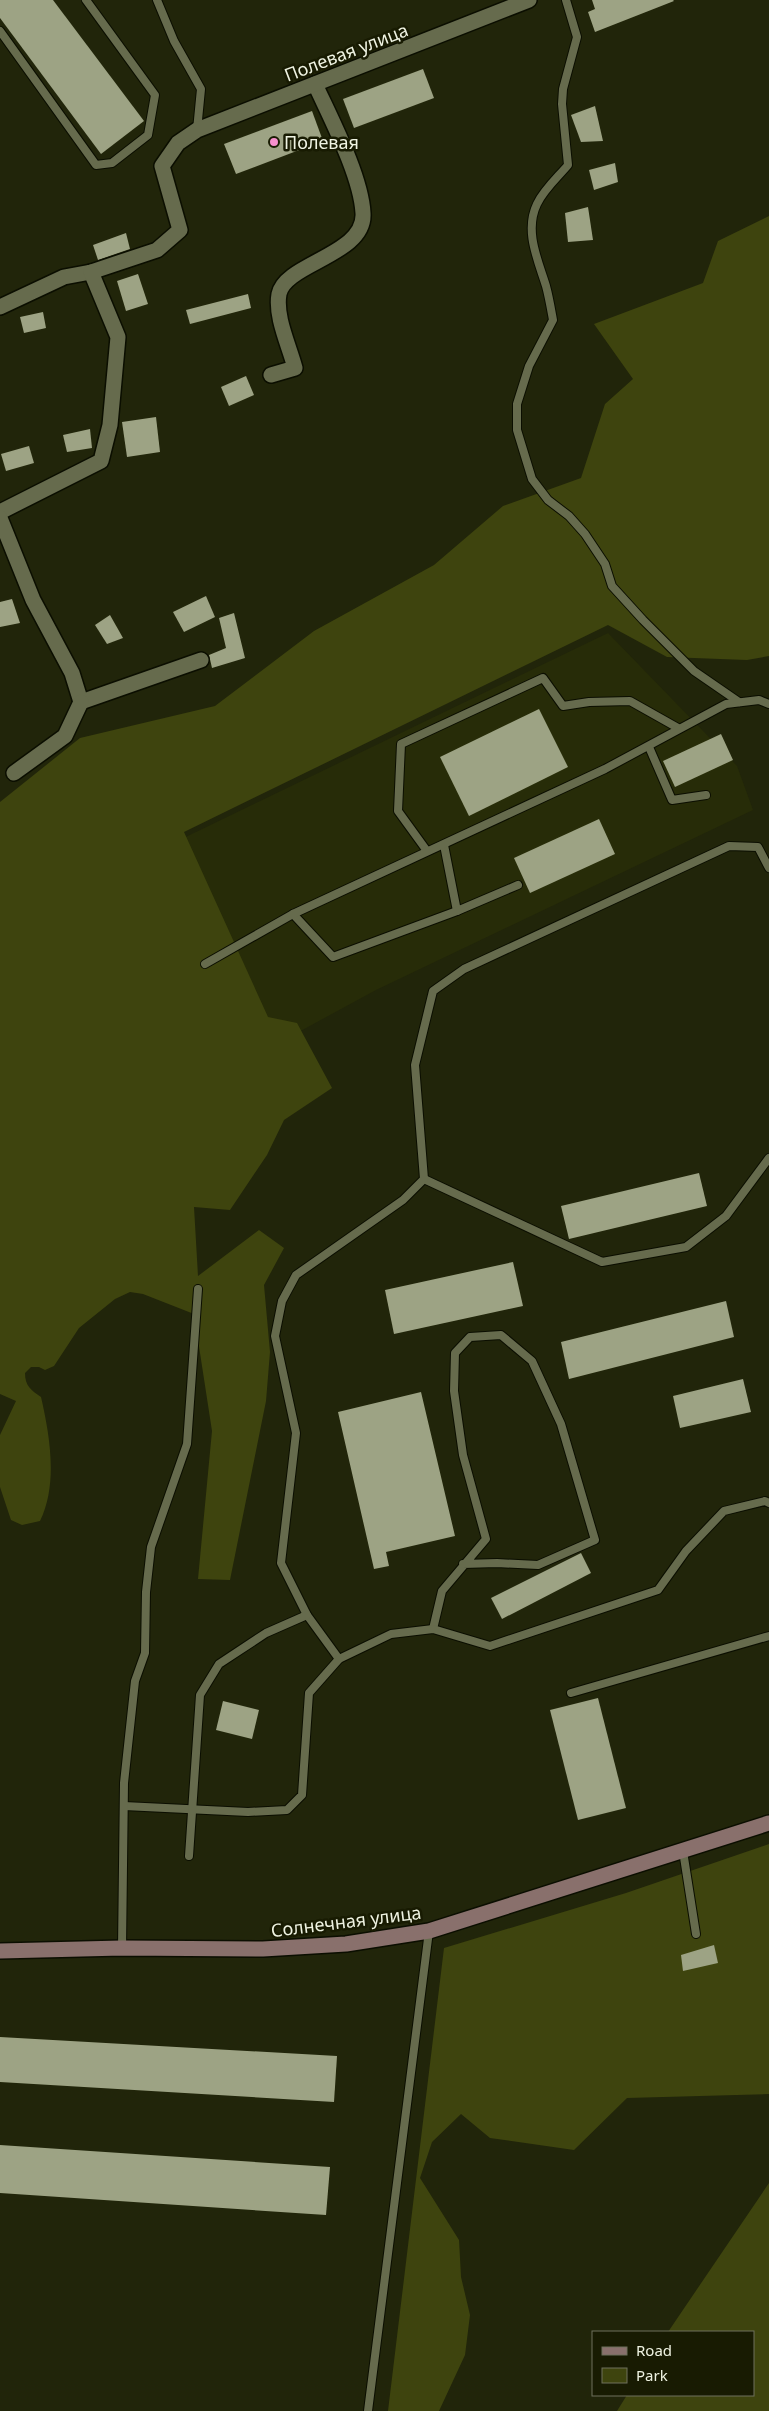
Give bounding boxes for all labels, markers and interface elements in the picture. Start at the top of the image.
street label: Полевая улица [281,17,411,87]
place label: Полевая [284,130,359,154]
marker: Полевая [268,136,280,148]
street label: Солнечная улица [269,1900,423,1942]
legend [592,2331,754,2396]
text: Road [636,2340,672,2360]
text: Park [636,2365,668,2385]

